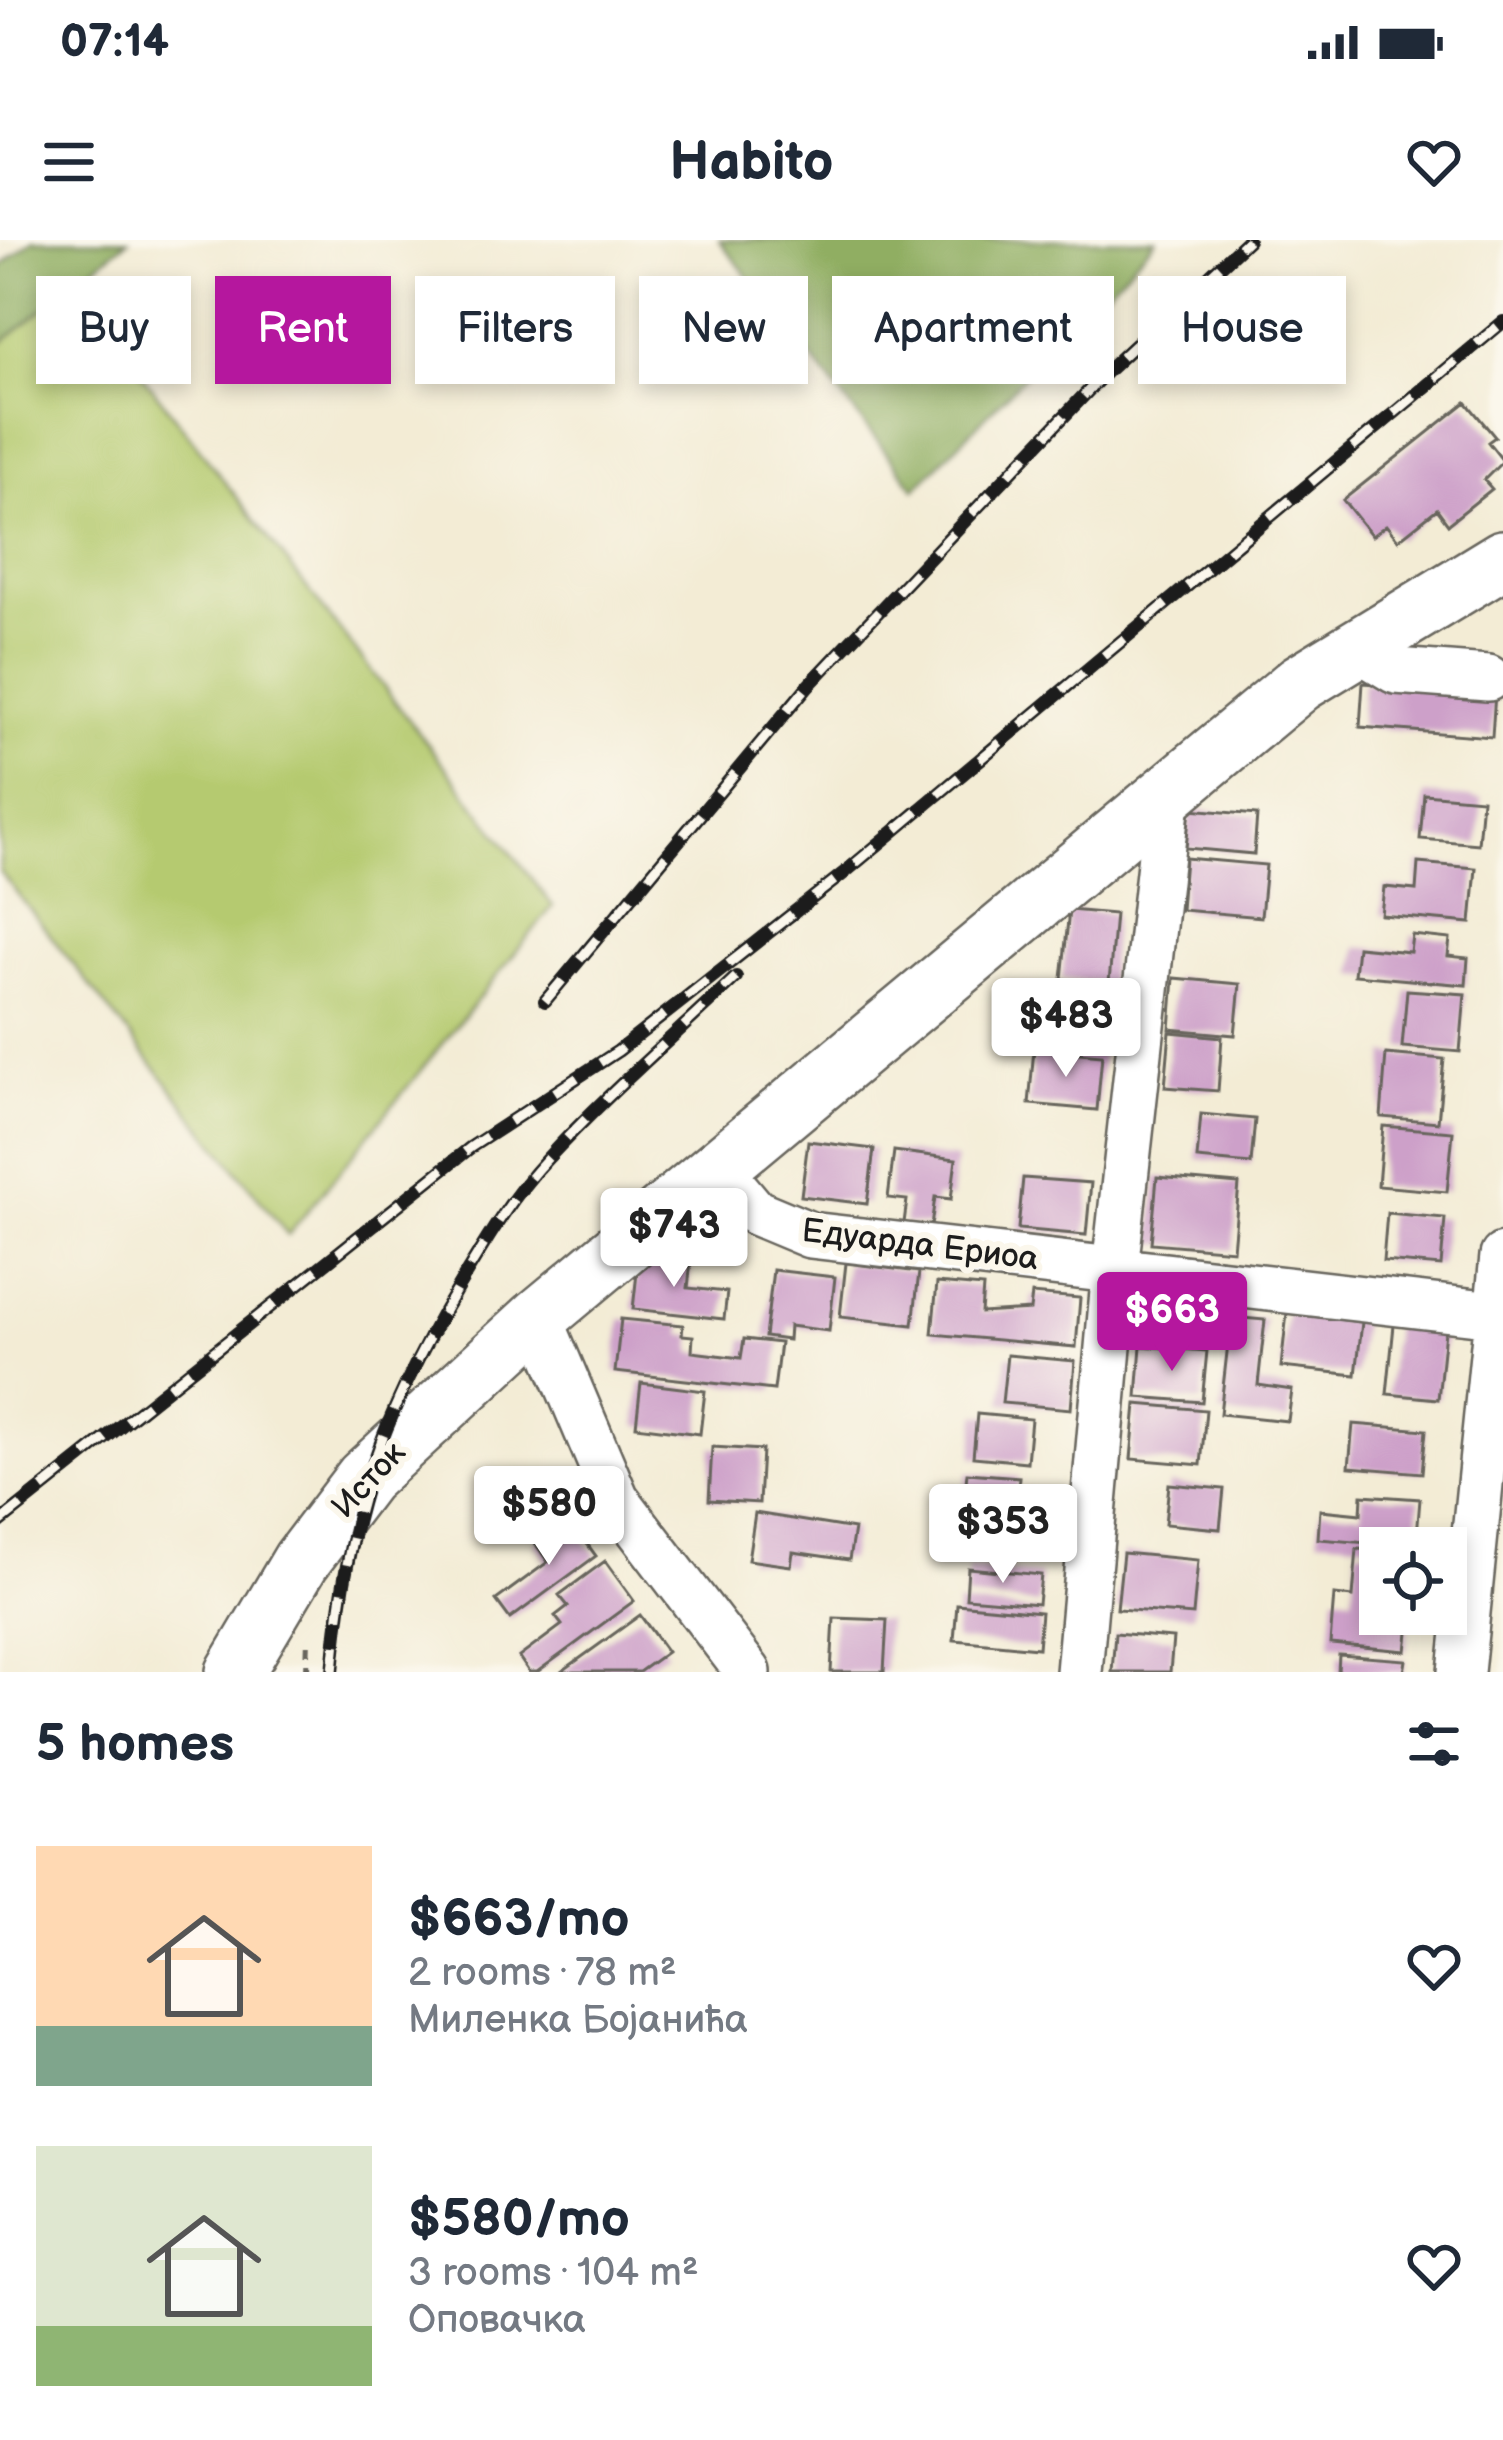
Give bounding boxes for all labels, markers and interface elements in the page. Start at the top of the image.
text: 07:14 [60,15,169,70]
icon: menu [36,129,102,195]
icon: heart [1401,129,1467,195]
text: Habito [670,130,833,195]
chip: Buy [36,276,191,384]
chip: Rent [215,276,391,384]
chip: Filters [415,276,615,384]
chip: New [639,276,808,384]
chip: Apartment [832,276,1114,384]
chip: House [1138,276,1346,384]
pin: $483 [995,978,1137,1080]
text: $483 [1019,993,1113,1040]
pin: $743 [603,1188,745,1290]
text: $743 [628,1203,720,1250]
street label: Едуарда Ериоа [800,1211,1040,1279]
pin: $663 [1101,1272,1243,1374]
text: $663 [1124,1287,1220,1334]
street label: Исток [324,1433,415,1527]
pin: $580 [478,1466,620,1568]
text: $580 [501,1481,597,1528]
pin: $353 [932,1484,1074,1586]
text: $353 [956,1499,1050,1546]
map controls [1359,1527,1467,1635]
button: locate [1359,1527,1467,1635]
icon: filters [1401,1711,1467,1777]
text: 5 homes [36,1714,234,1775]
text: $663/mo [408,1889,630,1950]
icon: home [132,1894,276,2038]
icon: heart [1401,1933,1467,1999]
text: 2 rooms · 78 m² [408,1950,677,1997]
text: Миленка Бојанића [408,1997,748,2044]
text: $580/mo [408,2189,630,2250]
icon: home [132,2194,276,2338]
icon: heart [1401,2233,1467,2299]
text: 3 rooms · 104 m² [408,2250,699,2297]
text: Оповачка [408,2297,586,2344]

